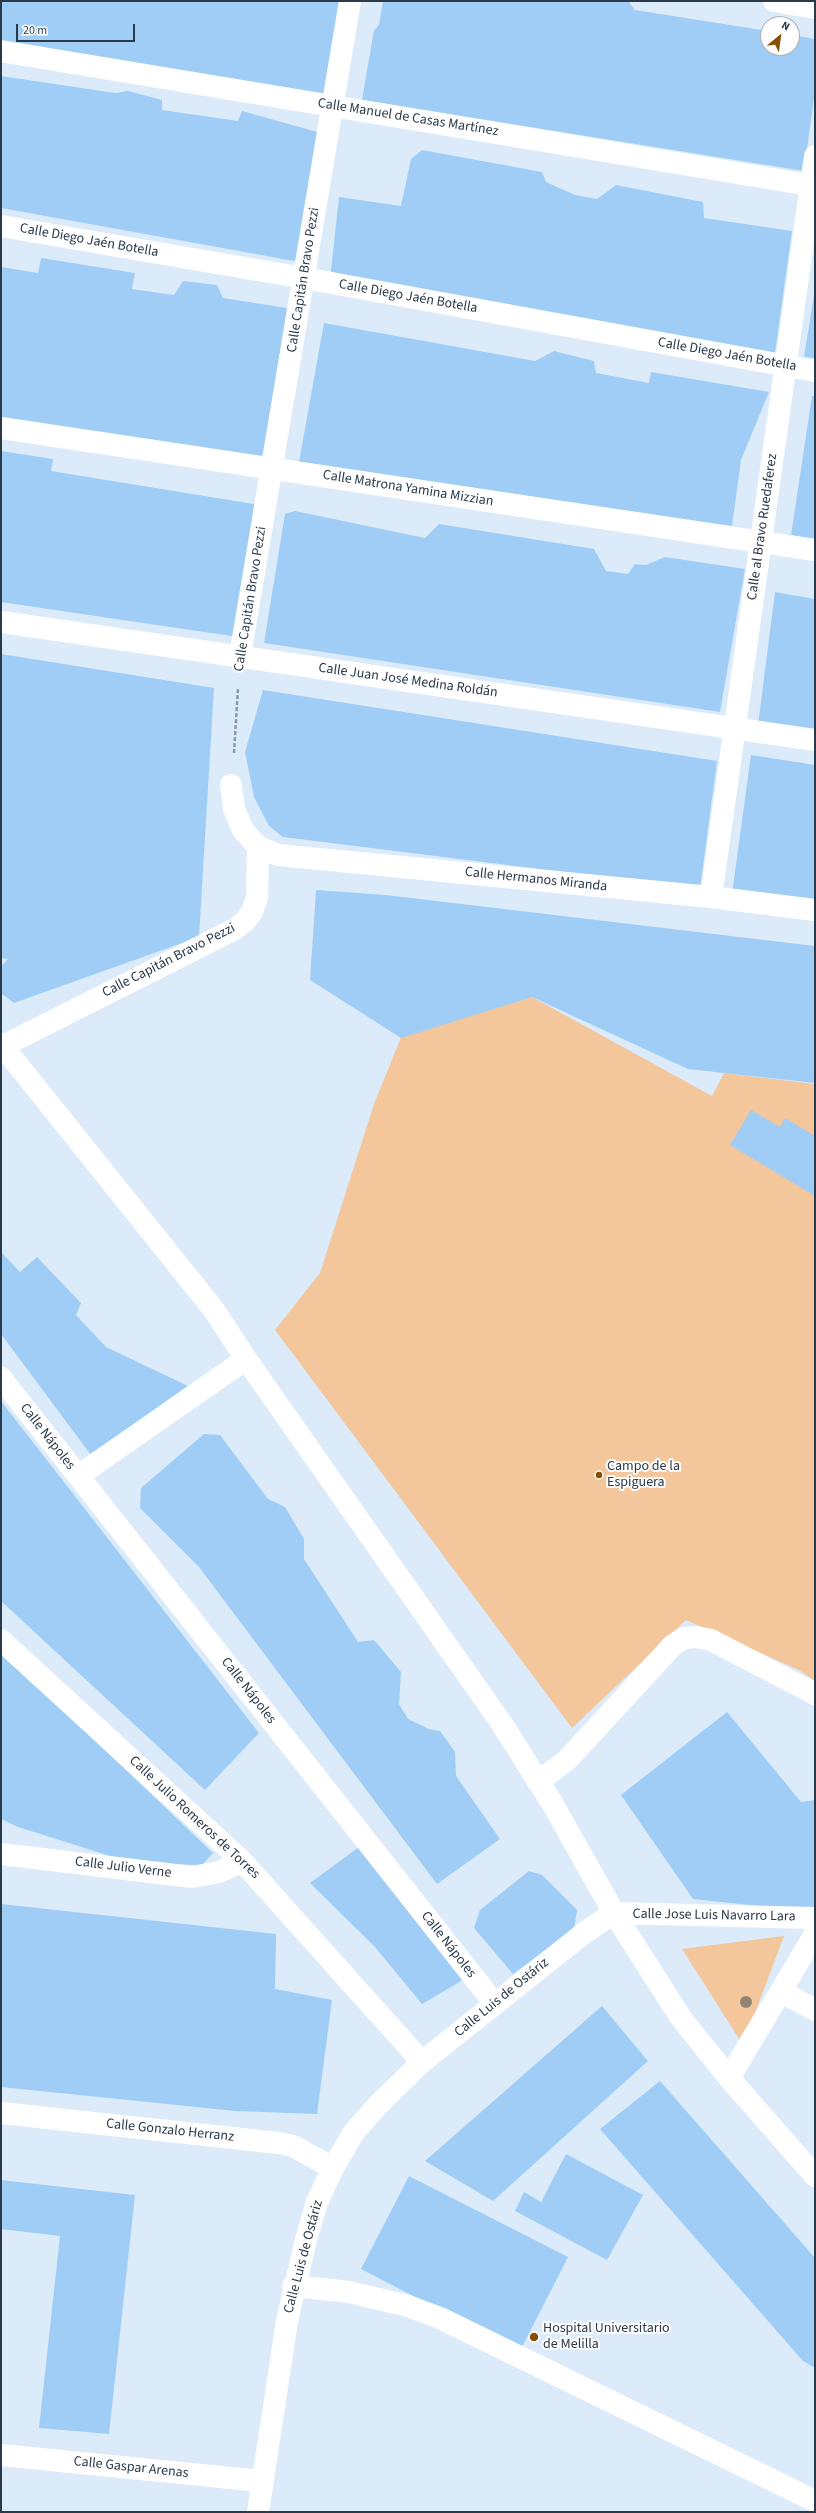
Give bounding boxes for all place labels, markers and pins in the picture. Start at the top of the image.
place label: Campo de la Espiguera [607,1459,680,1492]
marker: Campo de la Espiguera [594,1470,604,1480]
place label: Hospital Universitario de Melilla [543,2321,670,2354]
marker: Hospital Universitario de Melilla [528,2331,540,2343]

